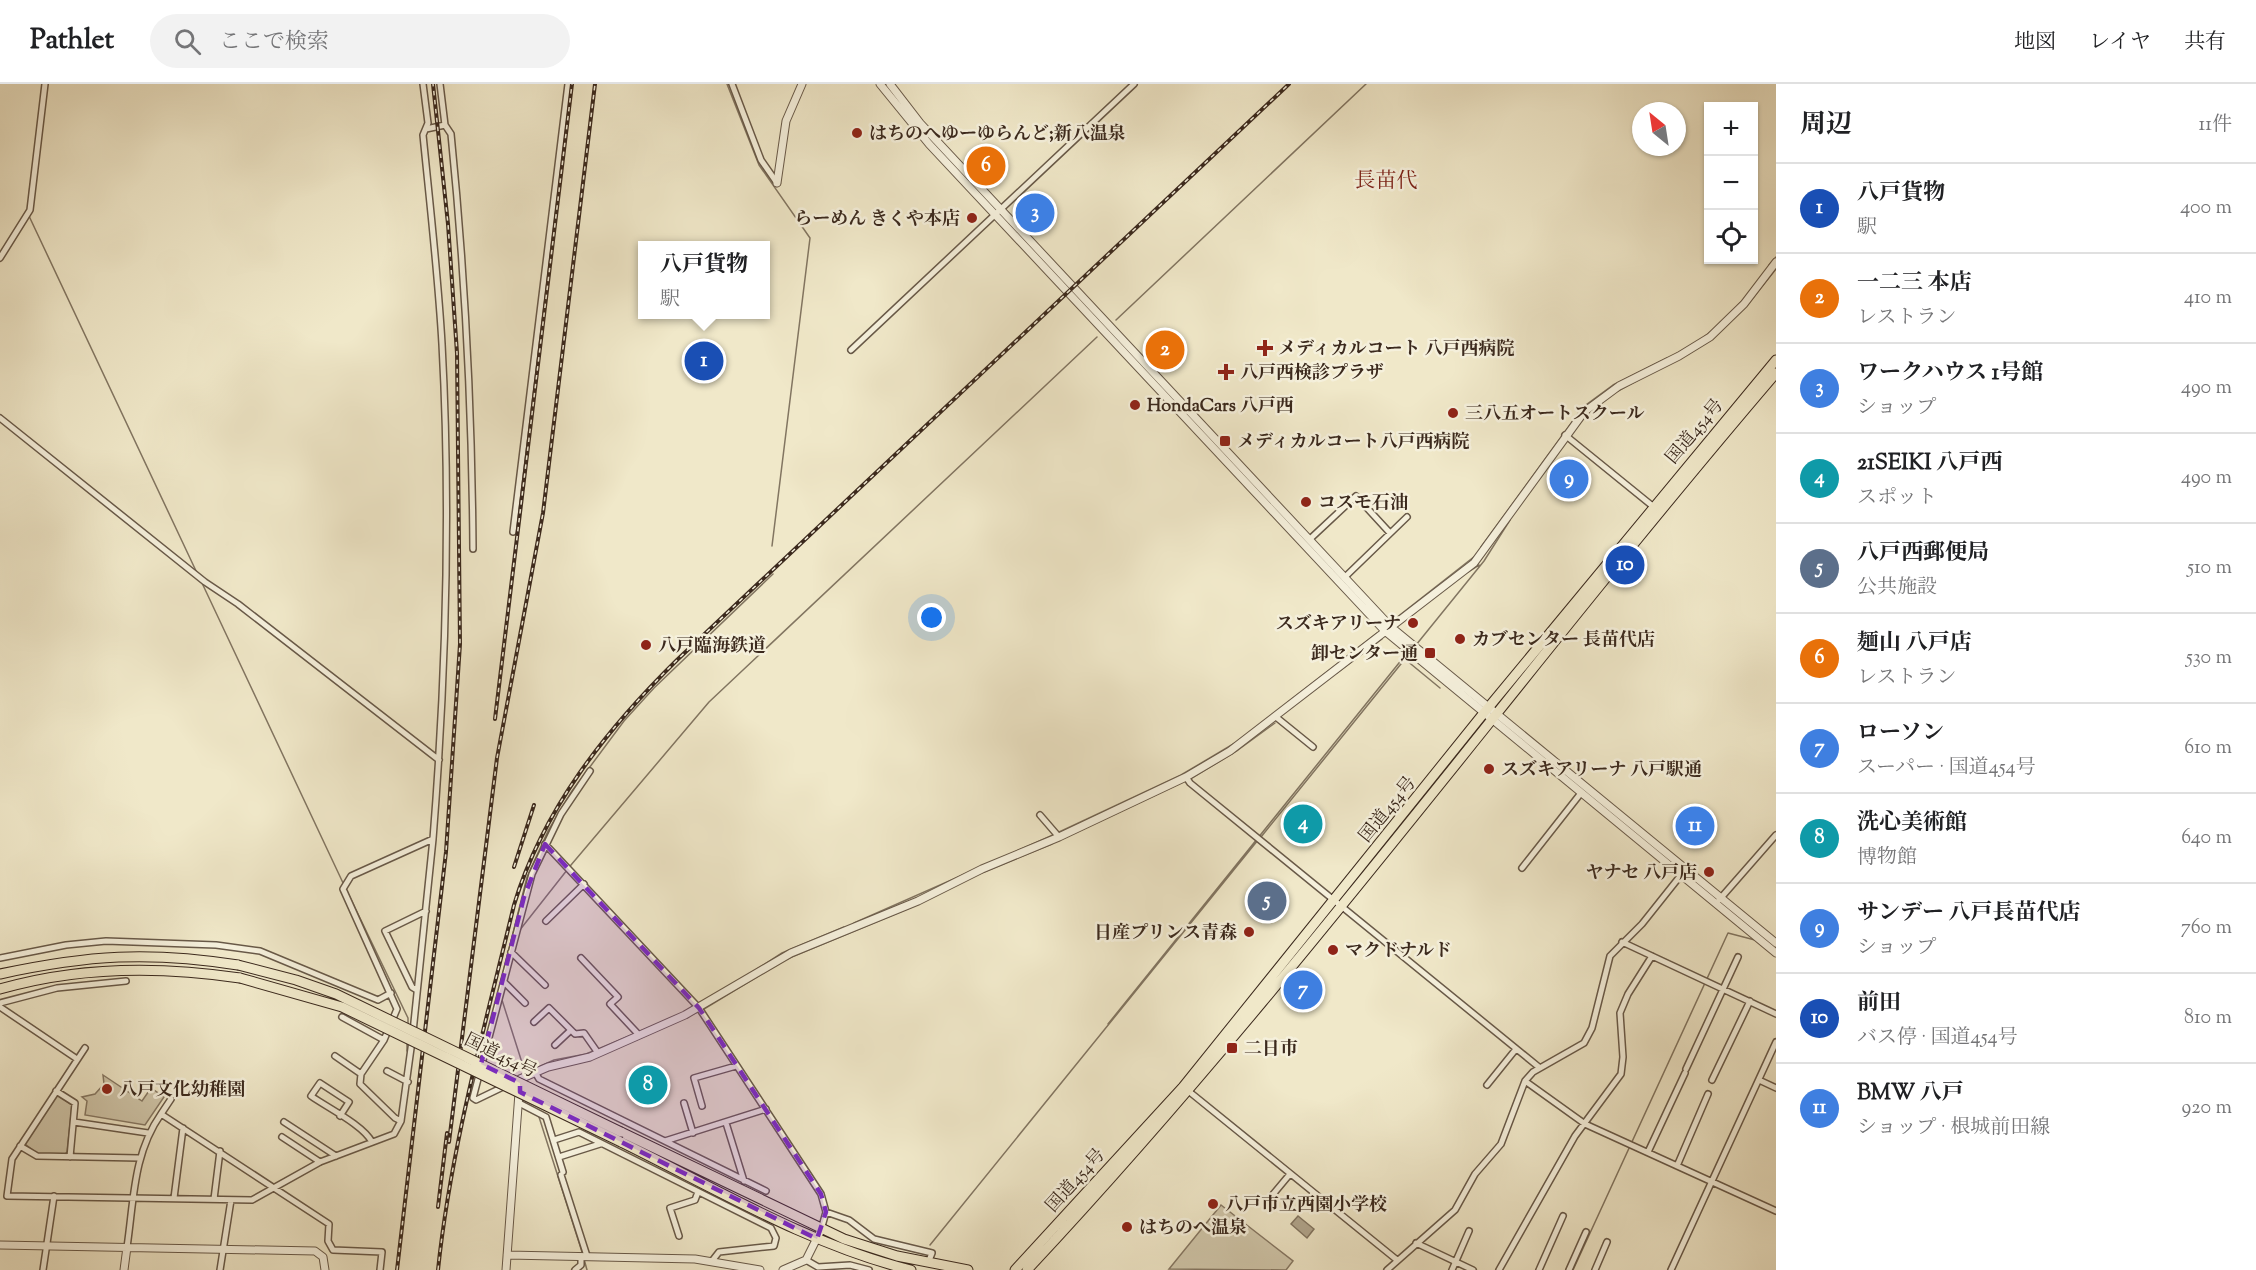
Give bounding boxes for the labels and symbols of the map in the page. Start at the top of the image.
north arrow [1632,102,1686,156]
place label: はちのへゆーゆらんど;新八温泉 [869,122,1126,148]
marker: はちのへゆーゆらんど;新八温泉 [850,126,864,140]
pin: 6 [966,144,1006,188]
district label: 長苗代 [1355,167,1418,197]
pin: 3 [1016,190,1054,236]
place label: らーめん きくや本店 [794,207,960,233]
marker: らーめん きくや本店 [965,211,979,225]
pin: 2 [1146,328,1184,372]
place label: メディカルコート 八戸西病院 [1278,337,1514,363]
pin: 1 [684,338,724,384]
marker: メディカルコート 八戸西病院 [1256,339,1274,357]
place label: 八戸西検診プラザ [1240,361,1384,387]
marker: 八戸西検診プラザ [1217,363,1235,381]
place label: HondaCars 八戸西 [1147,394,1294,420]
street label: 国道454号 [1660,394,1731,471]
marker: HondaCars 八戸西 [1128,398,1142,412]
place label: 三八五オートスクール [1465,402,1644,428]
marker: 三八五オートスクール [1446,406,1460,420]
place label: メディカルコート八戸西病院 [1237,430,1470,456]
marker: メディカルコート八戸西病院 [1218,434,1232,448]
pin: 9 [1550,456,1588,502]
place label: コスモ石油 [1318,491,1408,517]
marker: コスモ石油 [1299,495,1313,509]
pin: 10 [1606,542,1644,588]
your location [917,603,946,632]
place label: スズキアリーナ [1276,612,1401,638]
marker: スズキアリーナ [1406,616,1420,630]
place label: カブセンター 長苗代店 [1472,628,1655,654]
marker: カブセンター 長苗代店 [1453,632,1467,646]
place label: 八戸臨海鉄道 [658,634,766,660]
marker: 八戸臨海鉄道 [639,638,653,652]
place label: 卸センター通 [1311,642,1418,668]
marker: 卸センター通 [1423,646,1437,660]
place label: スズキアリーナ 八戸駅通 [1501,758,1702,784]
marker: スズキアリーナ 八戸駅通 [1482,762,1496,776]
street label: 国道454号 [1354,772,1423,849]
pin: 4 [1284,802,1322,846]
pin: 11 [1676,804,1714,848]
place label: ヤナセ 八戸店 [1586,861,1697,887]
marker: ヤナセ 八戸店 [1702,865,1716,879]
pin: 5 [1248,878,1286,924]
place label: 日産プリンス青森 [1094,921,1237,947]
marker: 日産プリンス青森 [1242,925,1256,939]
place label: マクドナルド [1345,939,1452,965]
marker: マクドナルド [1326,943,1340,957]
pin: 7 [1284,968,1322,1012]
street label: 国道454号 [459,1028,541,1086]
place label: 二日市 [1244,1037,1298,1063]
marker: 二日市 [1225,1041,1239,1055]
pin: 8 [628,1062,668,1108]
place label: 八戸文化幼稚園 [119,1078,245,1104]
marker: 八戸文化幼稚園 [100,1082,114,1096]
street label: 国道454号 [1041,1144,1112,1219]
place label: 八戸市立西園小学校 [1225,1193,1387,1219]
marker: 八戸市立西園小学校 [1206,1197,1220,1211]
place label: はちのへ温泉 [1139,1216,1247,1242]
marker: はちのへ温泉 [1120,1220,1134,1234]

